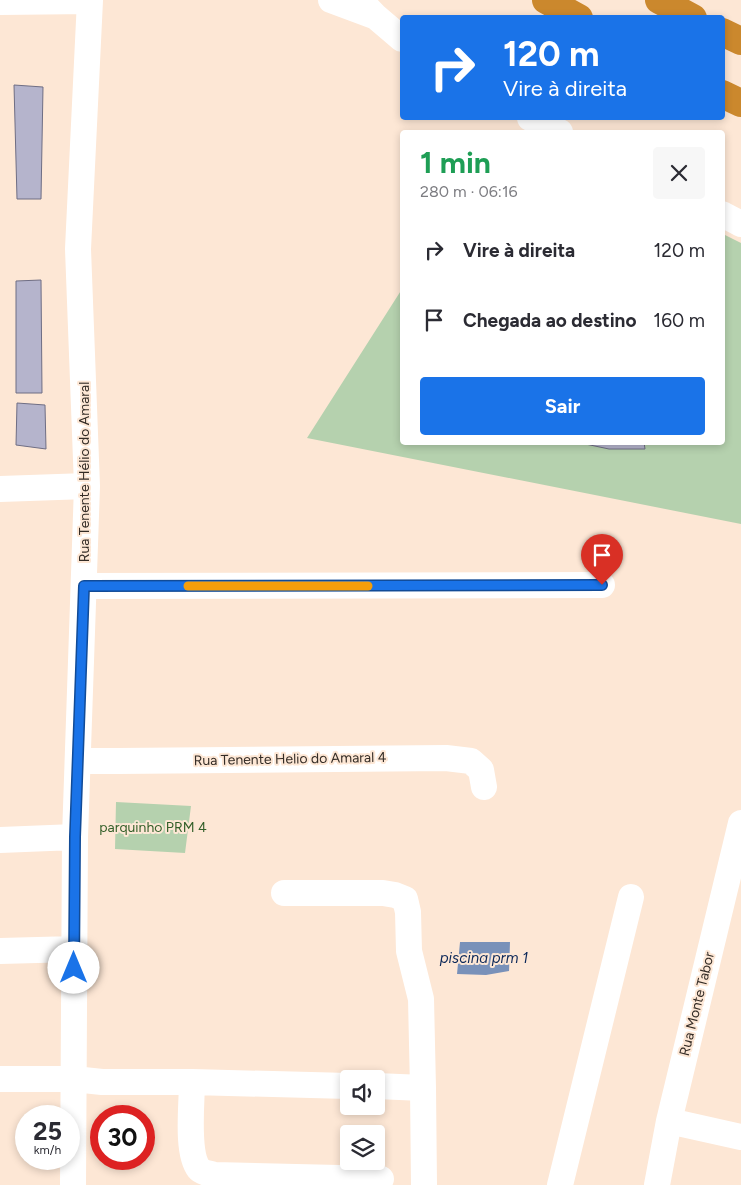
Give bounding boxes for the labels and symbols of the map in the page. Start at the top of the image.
street label: Rua Tenente Hélio do Amaral [76,382,93,562]
pin [581,534,623,585]
street label: Rua Tenente Helio do Amaral 4 [193,749,387,769]
park label: parquinho PRM 4 [99,819,207,836]
position arrow [47,941,99,993]
water label: piscina prm 1 [440,949,528,967]
street label: Rua Monte Tabor [676,950,718,1058]
speed limit sign: 30 [90,1105,155,1170]

